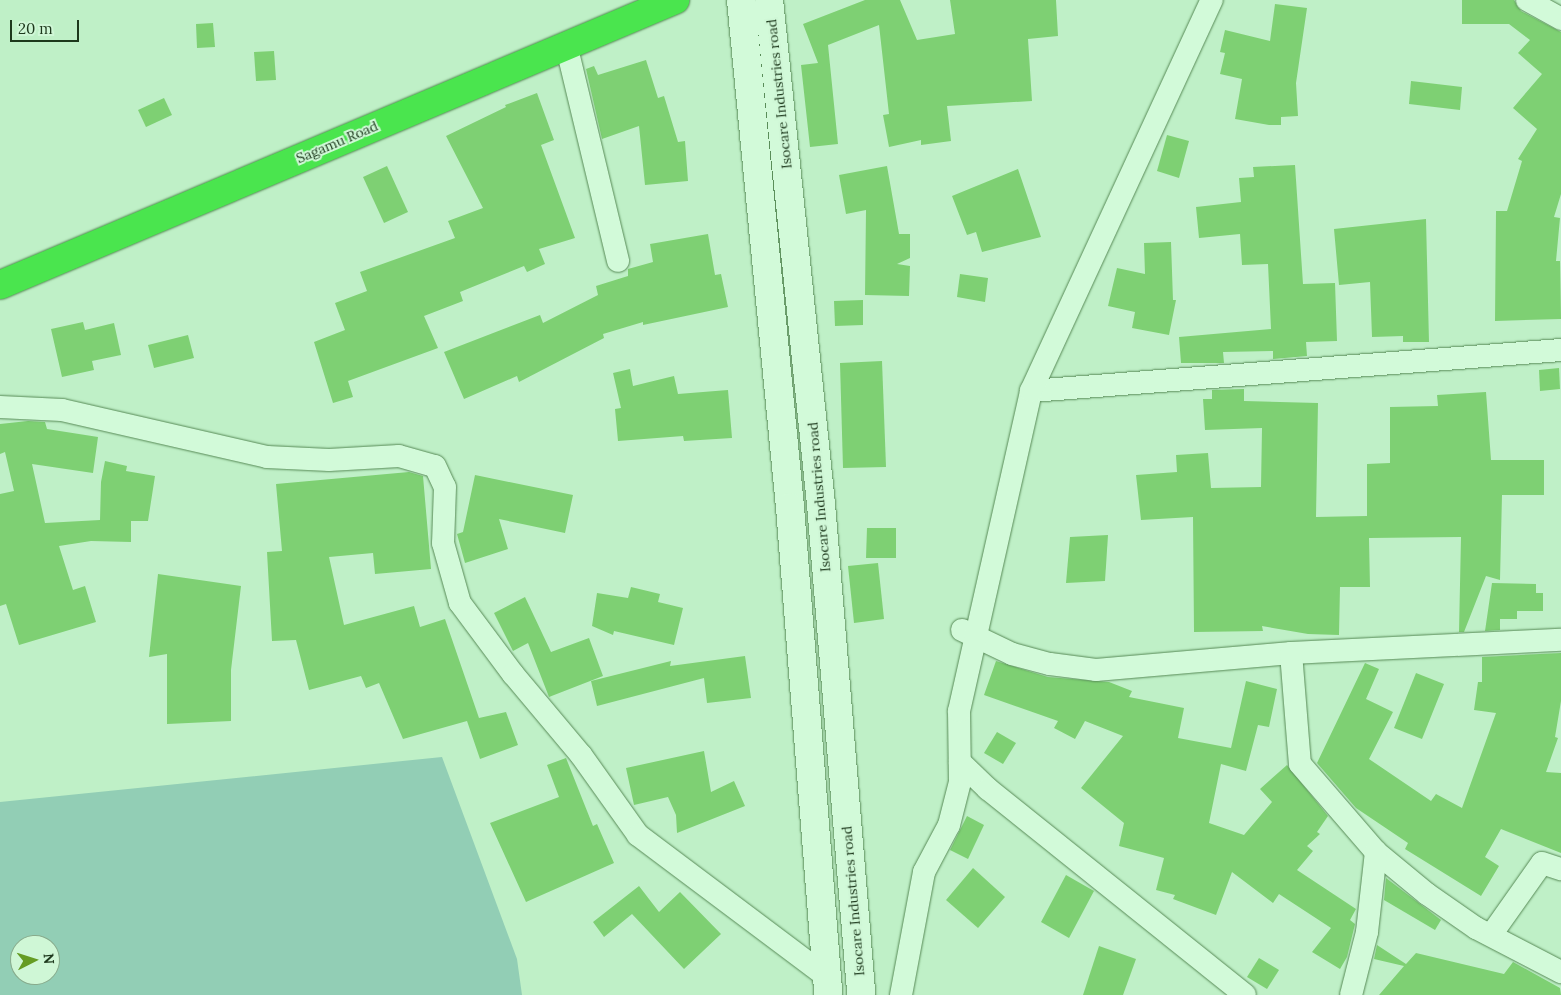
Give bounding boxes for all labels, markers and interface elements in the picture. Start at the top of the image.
scale bar [12,10,81,42]
street label: Isocare Industries road [763,18,795,170]
text: 20 m [18,19,53,38]
street label: Sagamu Road [294,117,380,167]
street label: Isocare Industries road [804,421,834,573]
street label: Isocare Industries road [838,825,868,977]
north arrow [10,935,60,985]
text: N [40,953,58,965]

